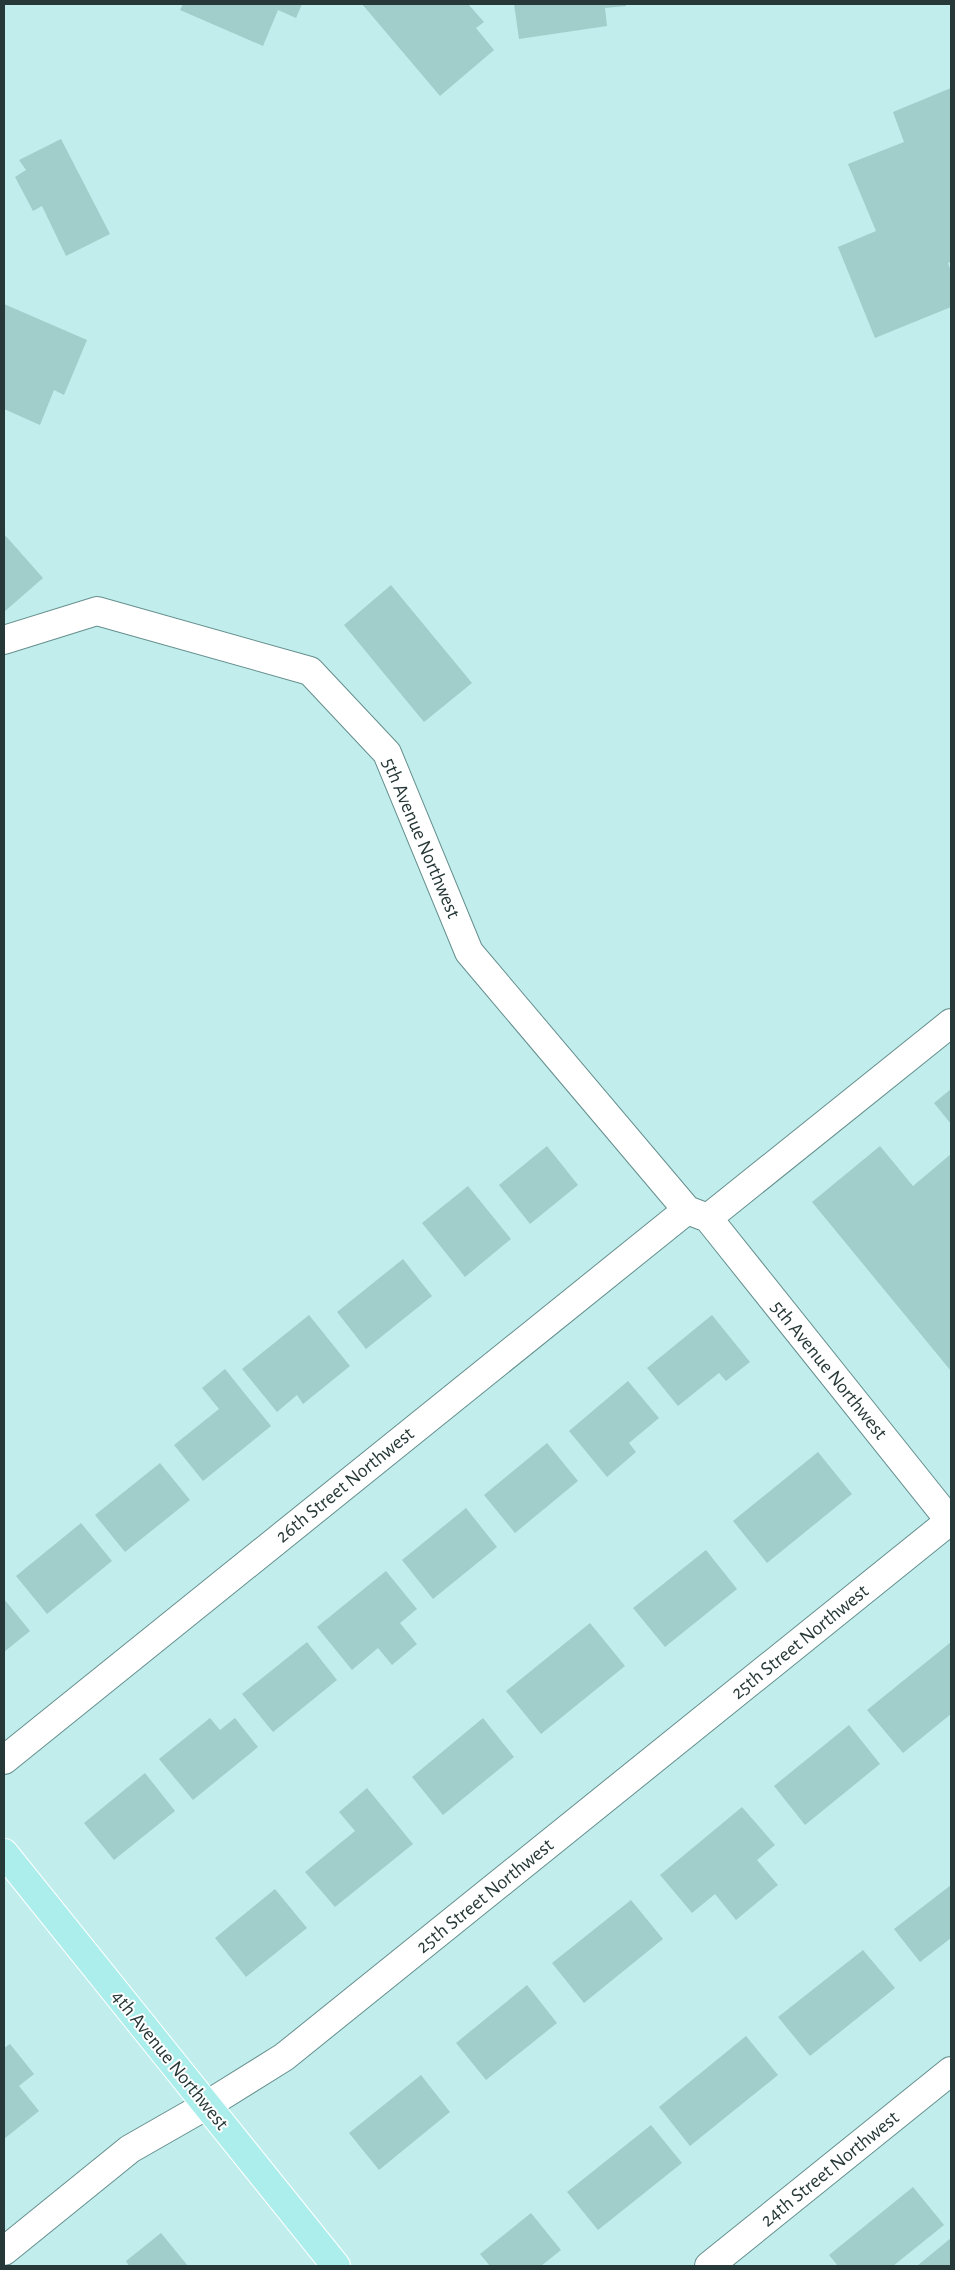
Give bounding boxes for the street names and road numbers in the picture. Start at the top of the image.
street label: 5th Avenue Northwest [378,755,464,922]
street label: 5th Avenue Northwest [767,1297,891,1444]
street label: 26th Street Northwest [272,1423,418,1547]
street label: 25th Street Northwest [728,1580,873,1703]
street label: 25th Street Northwest [413,1834,558,1957]
street label: 4th Avenue Northwest [108,1986,233,2134]
street label: 24th Street Northwest [757,2107,903,2231]

